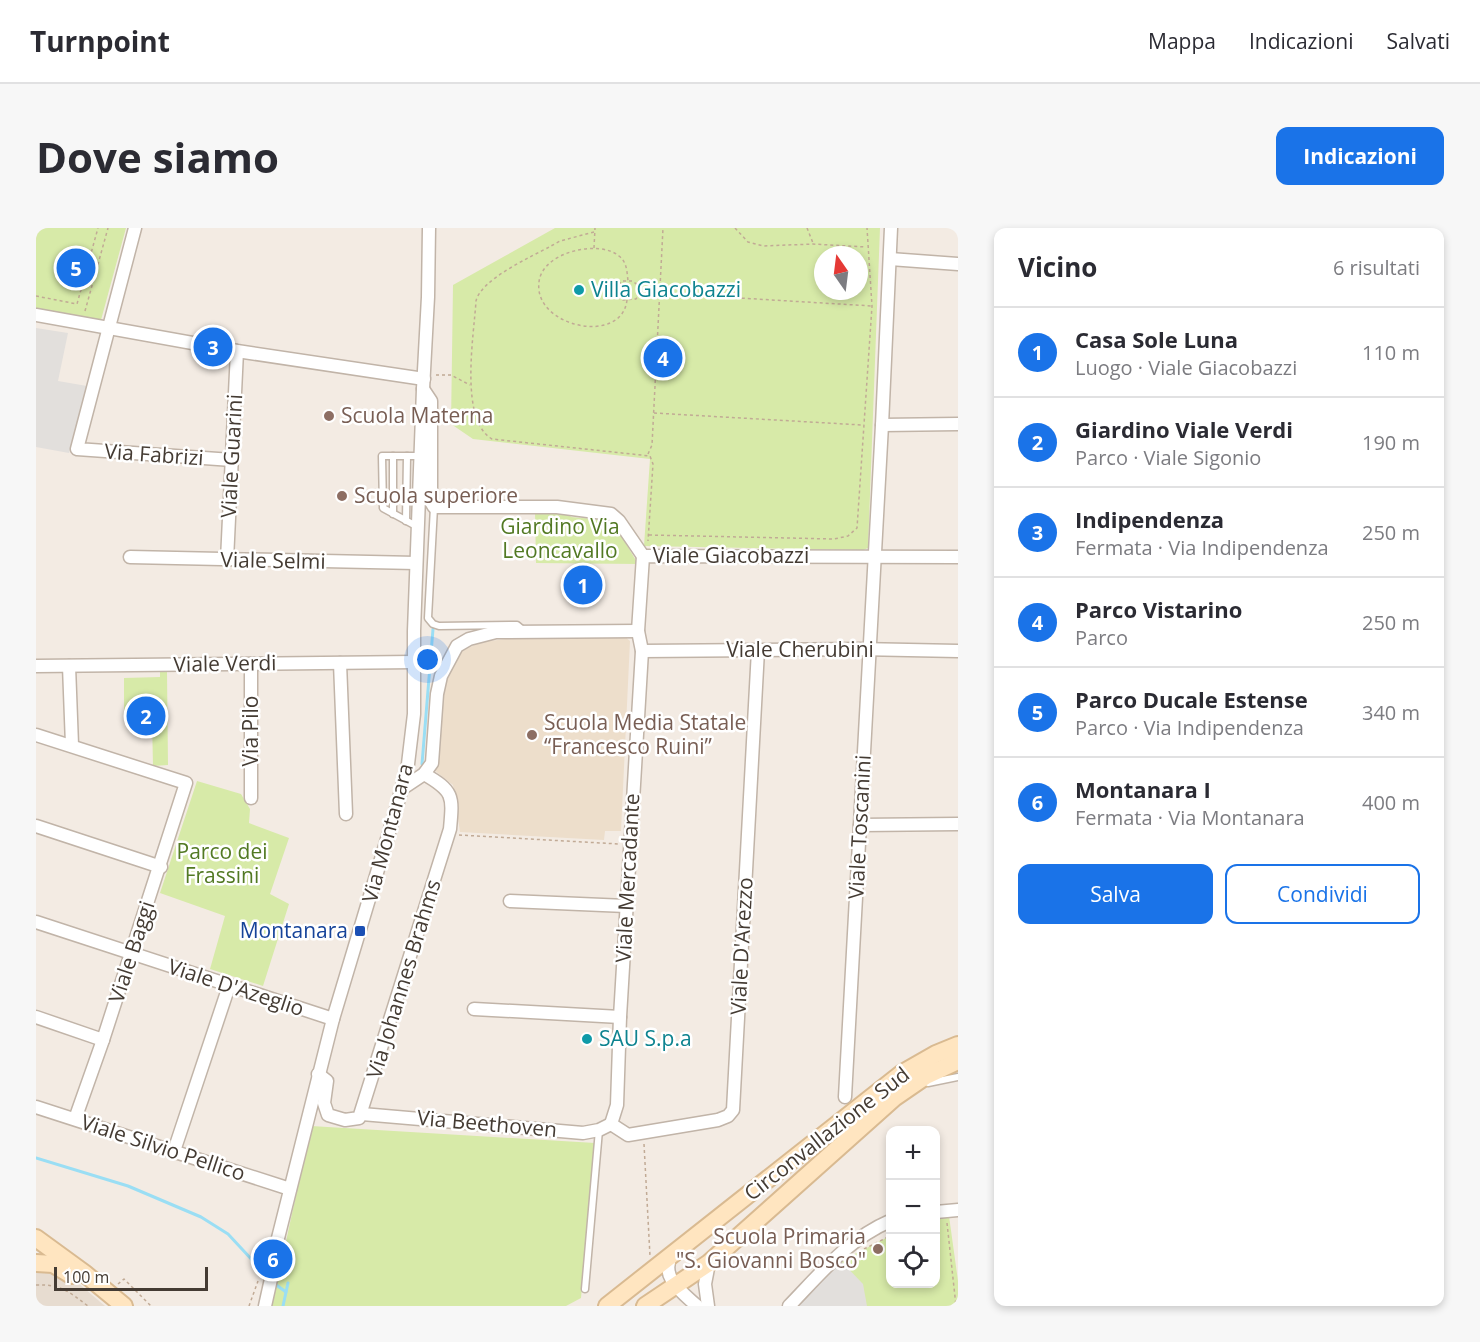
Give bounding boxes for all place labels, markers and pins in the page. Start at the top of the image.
pin: 5 [56,246,96,291]
place label: Villa Giacobazzi [591,275,741,303]
marker: Villa Giacobazzi [572,283,586,297]
pin: 3 [194,324,232,370]
pin: 4 [644,336,682,380]
place label: Scuola Materna [341,401,493,429]
marker: Scuola Materna [322,409,336,423]
place label: Scuola superiore [354,481,518,509]
marker: Scuola superiore [335,489,349,503]
pin: 1 [564,562,602,608]
pin: 2 [126,694,166,738]
place label: Scuola Media Statale “Francesco Ruini” [544,708,746,760]
marker: Scuola Media Statale “Francesco Ruini” [525,728,539,742]
place label: Montanara [240,916,348,944]
marker: Montanara [353,924,367,938]
place label: SAU S.p.a [599,1024,692,1052]
marker: SAU S.p.a [580,1032,594,1046]
place label: Scuola Primaria "S. Giovanni Bosco" [676,1222,866,1274]
pin: 6 [254,1236,292,1282]
marker: Scuola Primaria "S. Giovanni Bosco" [871,1242,885,1256]

